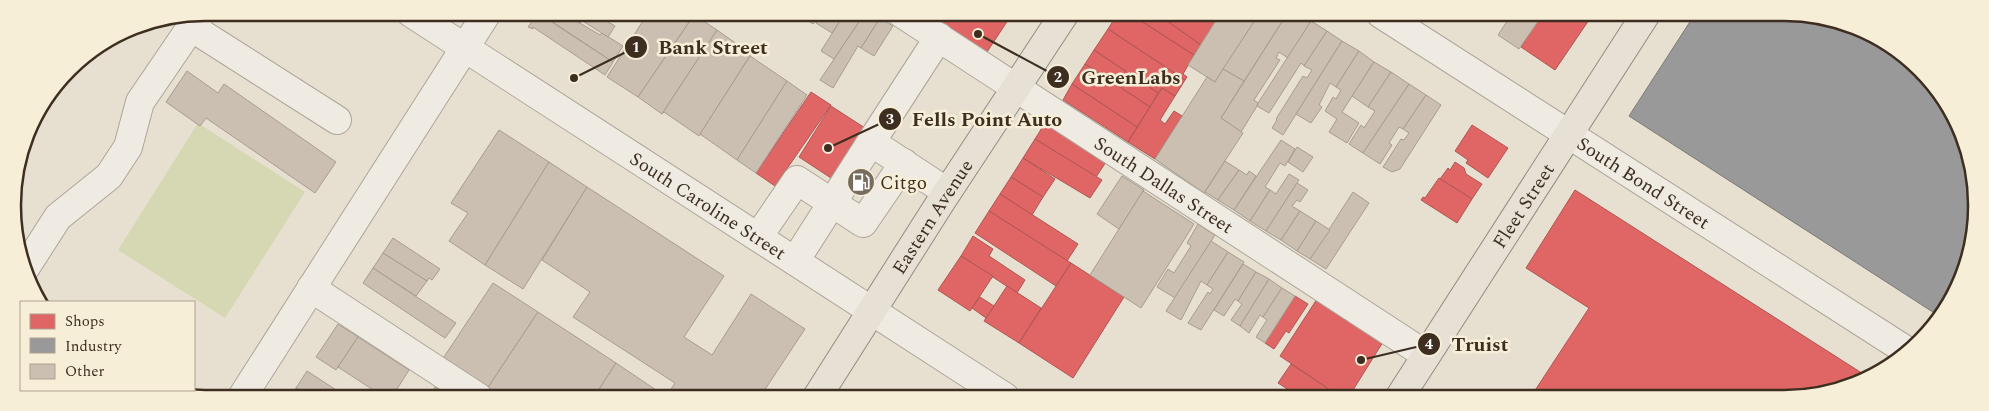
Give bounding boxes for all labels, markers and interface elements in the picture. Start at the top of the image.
callout: Bank Street [624,30,778,65]
text: Bank Street [658,33,768,63]
text: 1 [632,36,640,59]
callout: GreenLabs [1046,59,1190,94]
text: GreenLabs [1081,63,1181,93]
text: 2 [1054,66,1062,89]
callout: Fells Point Auto [877,101,1072,136]
text: Fells Point Auto [912,105,1062,135]
text: 3 [886,108,894,131]
street label: South Dallas Street [1088,129,1239,242]
street label: South Bond Street [1571,130,1715,237]
street label: South Caroline Street [623,145,792,268]
street label: Eastern Avenue [885,154,981,281]
street label: Fleet Street [1486,157,1563,255]
fuel station icon: Citgo [846,167,876,197]
place label: Citgo [880,169,927,198]
legend [20,301,195,391]
text: Shops [65,310,105,333]
callout: Truist [1417,326,1519,361]
text: Truist [1452,330,1509,360]
text: 4 [1425,333,1434,356]
text: Industry [65,335,122,358]
text: Other [65,360,104,383]

